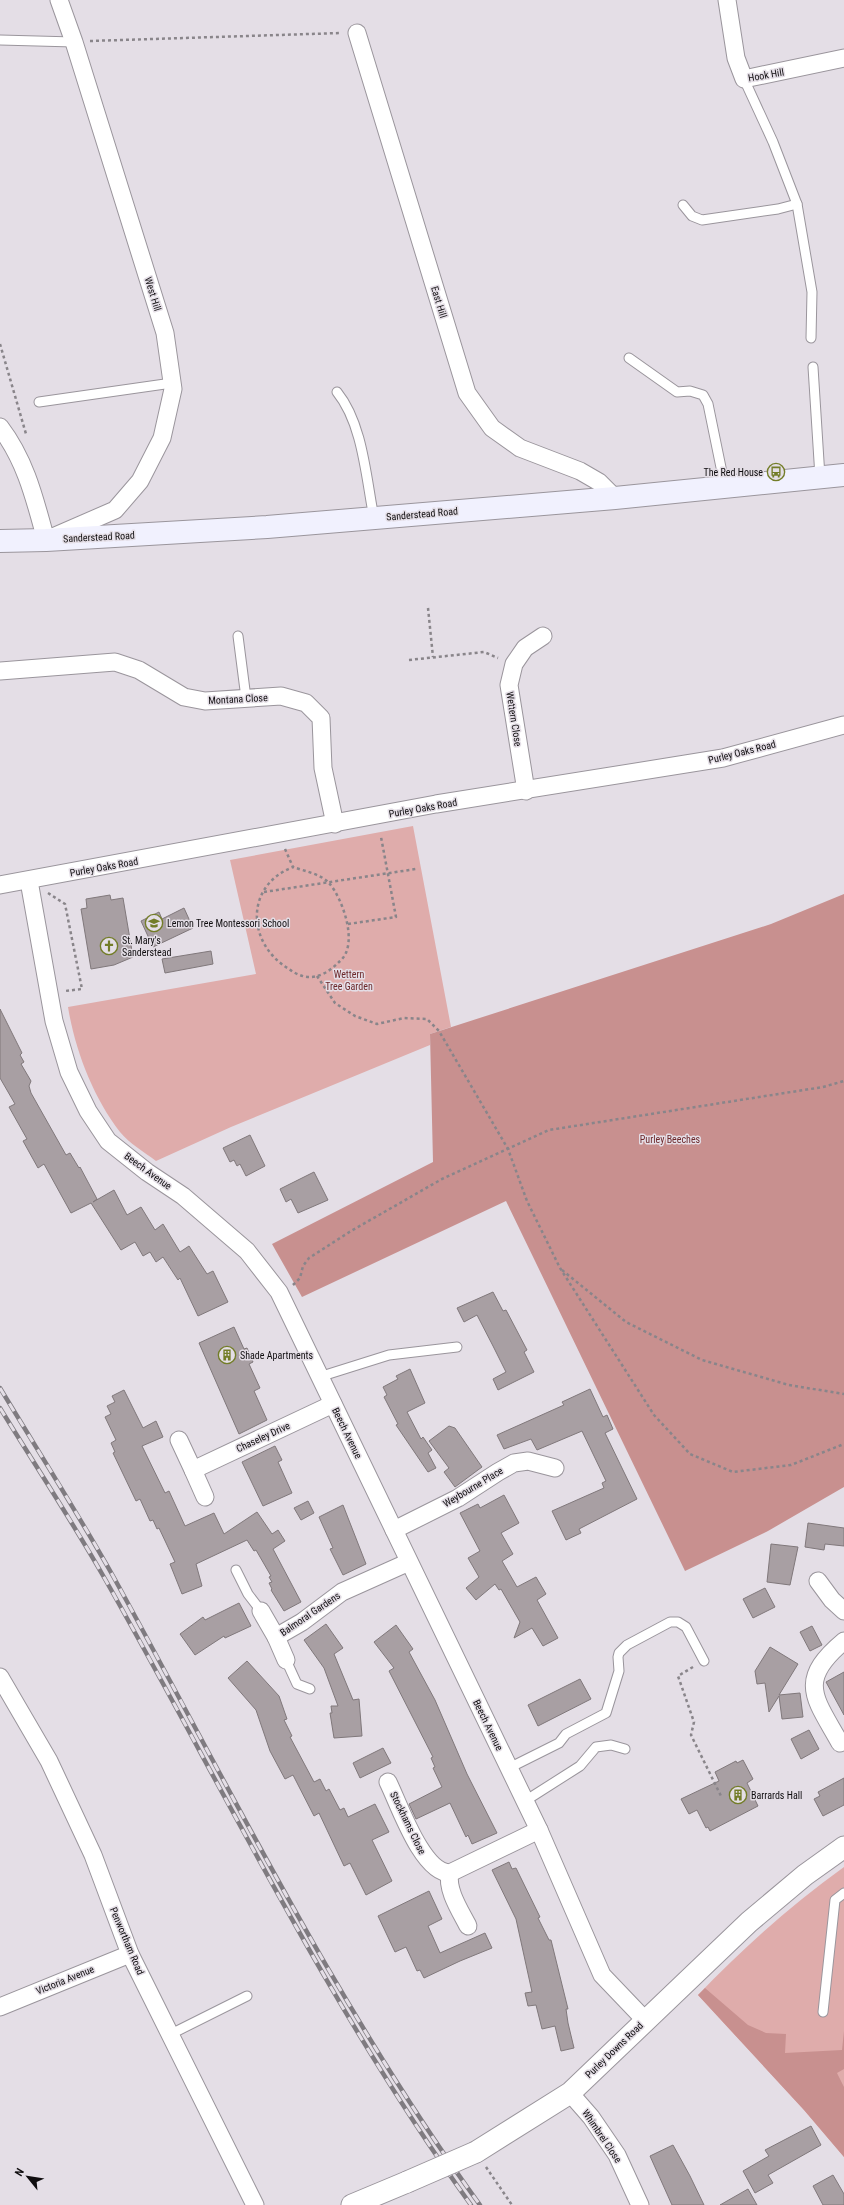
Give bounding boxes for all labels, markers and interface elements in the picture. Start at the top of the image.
street label: Hook Hill [747,66,785,84]
street label: West Hill [143,276,163,312]
street label: East Hill [429,285,449,319]
bus stop icon: The Red House [766,462,786,482]
place label: The Red House [703,467,763,478]
street label: Sanderstead Road [386,505,458,523]
street label: Sanderstead Road [63,530,135,544]
street label: Wettern Close [504,691,524,747]
street label: Montana Close [208,692,268,706]
street label: Purley Oaks Road [707,738,777,766]
street label: Purley Oaks Road [388,797,458,819]
street label: Purley Oaks Road [69,856,139,878]
school or university icon: Lemon Tree Montessori School [144,913,164,933]
place label: Lemon Tree Montessori School [167,918,289,929]
place label: St. Mary's Sanderstead [122,935,172,958]
church icon: St. Mary's Sanderstead [99,936,119,956]
park label: Wettern Tree Garden [325,969,373,992]
park label: Purley Beeches [640,1134,701,1145]
street label: Beech Avenue [122,1150,174,1192]
building icon: Shade Apartments [217,1345,237,1365]
place label: Shade Apartments [240,1350,314,1361]
street label: Beech Avenue [330,1406,364,1461]
street label: Chaseley Drive [234,1420,292,1454]
street label: Weybourne Place [441,1465,505,1509]
street label: Balmoral Gardens [278,1590,342,1638]
street label: Beech Avenue [471,1698,505,1753]
building icon: Barrards Hall [728,1785,748,1805]
street label: Stockhams Close [388,1790,428,1856]
place label: Barrards Hall [751,1790,802,1801]
street label: Penwortham Road [108,1906,146,1976]
street label: Victoria Avenue [34,1963,96,1997]
street label: Purley Downs Road [583,2020,645,2080]
street label: Whimbrel Close [580,2107,624,2165]
north arrow [8,2157,48,2197]
text: N [12,2166,27,2178]

